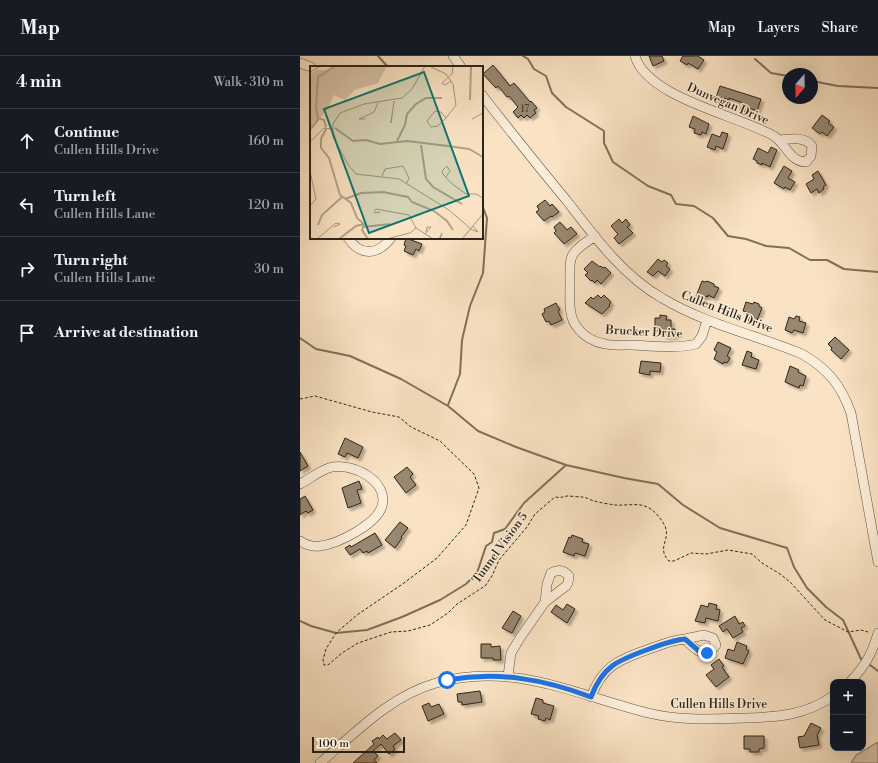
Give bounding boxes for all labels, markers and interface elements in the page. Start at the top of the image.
text: Map [20,16,60,40]
text: Map [708,19,735,37]
text: Layers [757,19,800,37]
text: Share [822,19,858,37]
inset map [310,66,483,239]
north arrow [782,68,818,104]
text: 4 min [16,71,61,93]
text: Walk · 310 m [214,74,284,90]
street label: Dunvegan Drive [685,80,771,128]
house number: 17 [521,103,529,115]
text: Continue [54,123,119,142]
icon: ahead [16,130,38,152]
text: 160 m [248,133,284,149]
text: Cullen Hills Drive [54,142,159,158]
text: Turn left [54,187,116,206]
icon: left [16,194,38,216]
text: 120 m [248,197,284,213]
text: Cullen Hills Lane [54,206,155,222]
text: Turn right [54,251,128,270]
icon: right [16,258,38,280]
text: 30 m [254,261,284,277]
text: Cullen Hills Lane [54,270,155,286]
street label: Cullen Hills Drive [679,288,775,336]
icon: arrive [16,322,38,344]
street label: Brucker Drive [604,322,683,342]
text: Arrive at destination [54,323,198,342]
street label: Tunnel Vision 5 [469,509,531,587]
route end [698,644,716,662]
route start [438,671,456,689]
map controls [830,679,866,751]
button: + [830,679,866,715]
street label: Cullen Hills Drive [671,697,767,712]
button: − [830,715,866,751]
scale bar [312,735,405,754]
text: 100 m [318,737,349,751]

